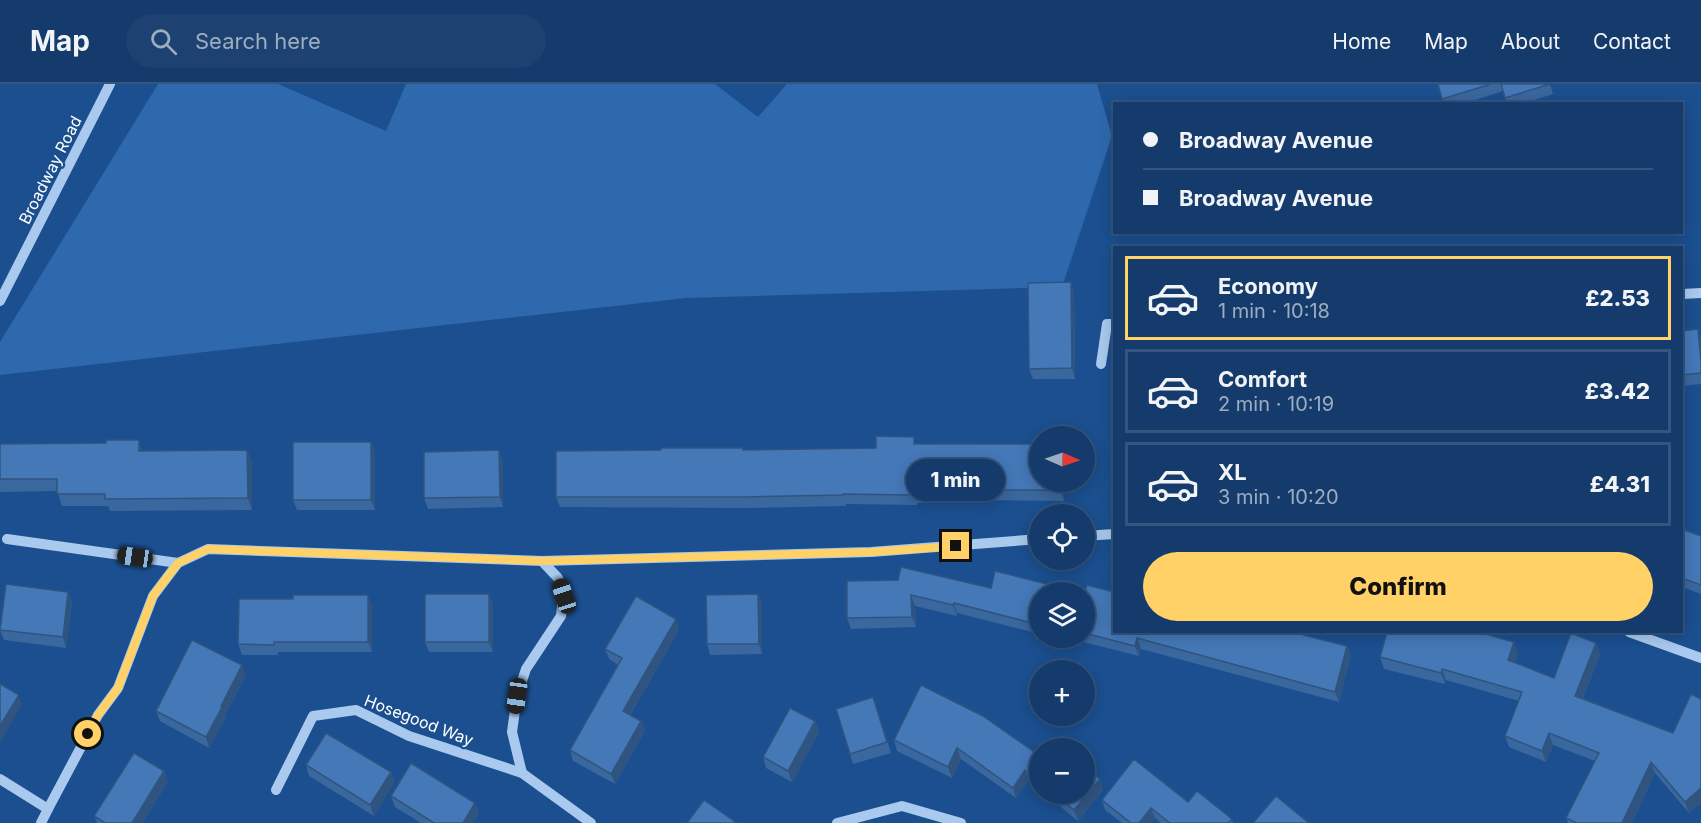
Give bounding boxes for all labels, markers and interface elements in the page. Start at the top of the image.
search box [126,14,546,68]
text: Map [30,24,90,58]
icon: search [147,25,180,58]
text: Search here [195,28,321,54]
text: Home [1332,29,1391,54]
text: Map [1424,29,1468,54]
text: About [1501,29,1560,54]
text: Contact [1593,29,1671,54]
street label: Broadway Road [14,113,86,227]
text: Broadway Avenue [1179,127,1373,153]
text: Broadway Avenue [1179,185,1373,211]
icon: car [1146,271,1200,325]
text: Economy [1218,273,1318,299]
text: £2.53 [1585,285,1650,311]
text: 1 min · 10:18 [1218,299,1330,323]
icon: car [1146,364,1200,418]
text: Comfort [1218,366,1307,392]
text: £3.42 [1585,378,1650,404]
text: 2 min · 10:19 [1218,392,1334,416]
north arrow [1029,426,1095,492]
map controls [1029,426,1095,804]
icon: car [1146,457,1200,511]
callout: 1 min [906,459,1006,501]
text: XL [1218,459,1247,485]
text: 1 min [930,468,981,492]
text: £4.31 [1590,471,1650,497]
text: 3 min · 10:20 [1218,485,1339,509]
button: locate [1029,504,1095,570]
route end [942,532,969,559]
car [116,546,154,568]
button: Confirm [1143,552,1653,621]
car [550,576,578,616]
button: layers [1029,582,1095,648]
button: + [1029,660,1095,726]
car [506,677,528,715]
street label: Hosegood Way [362,690,476,750]
route start [74,720,101,747]
button: − [1029,738,1095,804]

